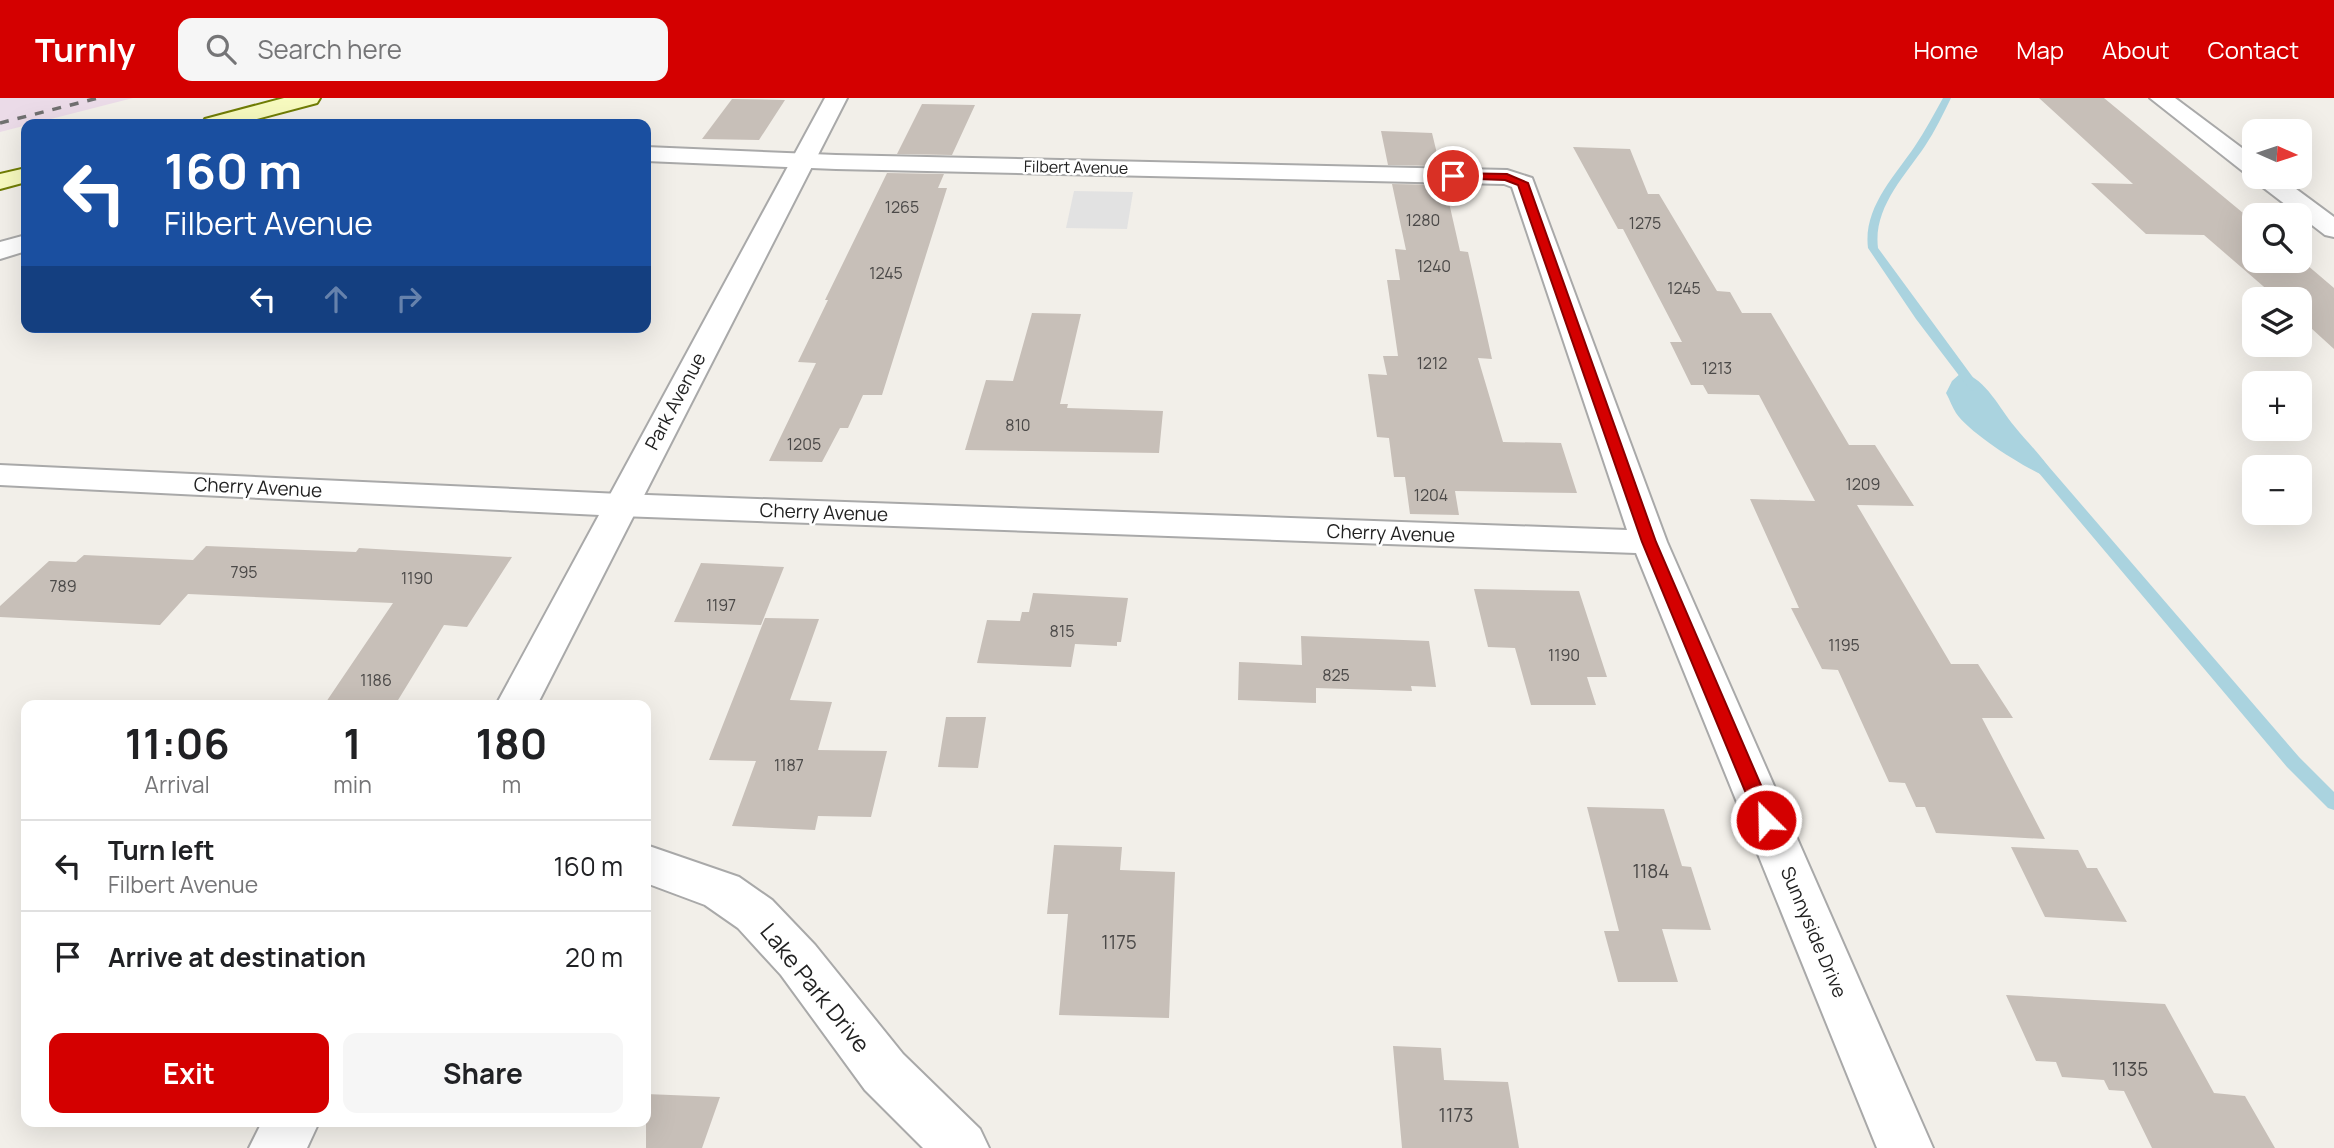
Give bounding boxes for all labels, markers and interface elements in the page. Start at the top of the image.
search box [178,18,668,81]
text: Turnly [35,27,136,72]
icon: search [202,30,240,68]
text: Search here [258,31,402,67]
text: Home [1913,33,1978,66]
text: Map [2016,33,2064,66]
text: About [2102,33,2170,66]
text: Contact [2208,33,2299,66]
north arrow [2242,119,2312,189]
map controls [2242,119,2312,525]
text: 160 m [164,137,302,204]
pin [1423,146,1483,206]
icon: left [49,147,140,238]
street label: Filbert Avenue [1024,155,1128,179]
icon: arrive [1434,157,1472,195]
house number: 1265 [885,196,919,218]
text: Filbert Avenue [164,201,373,245]
button: search [2242,203,2312,273]
house number: 1280 [1406,209,1440,231]
house number: 1275 [1629,212,1661,234]
house number: 1240 [1417,255,1451,277]
house number: 1245 [869,262,903,284]
house number: 1245 [1667,277,1701,299]
icon: left [244,280,282,318]
icon: ahead [317,280,355,318]
icon: right [390,280,428,318]
button: layers [2242,287,2312,357]
street label: Park Avenue [638,348,712,454]
house number: 1212 [1417,352,1447,374]
house number: 1213 [1702,357,1732,379]
button: + [2242,371,2312,441]
house number: 810 [1005,414,1031,436]
house number: 1205 [787,433,821,455]
button: − [2242,455,2312,525]
street label: Cherry Avenue [193,471,323,503]
house number: 1209 [1845,473,1881,495]
house number: 1204 [1414,484,1448,506]
street label: Cherry Avenue [759,497,889,527]
street label: Cherry Avenue [1326,518,1456,548]
house number: 795 [230,561,258,583]
house number: 1190 [401,567,433,589]
house number: 789 [49,575,77,597]
house number: 1197 [706,594,736,616]
house number: 815 [1050,620,1074,642]
house number: 1195 [1828,634,1860,656]
house number: 1190 [1548,644,1580,666]
house number: 825 [1322,664,1350,686]
house number: 1186 [360,669,392,691]
text: 11:06 [125,714,230,772]
text: 1 [343,714,362,772]
text: 180 [476,714,547,772]
house number: 1187 [774,754,804,776]
text: Arrival [144,768,210,800]
text: min [333,768,372,800]
text: m [502,768,521,800]
position arrow [1729,783,1803,857]
text: Turn left [108,832,215,868]
icon: left [49,847,87,885]
text: 160 m [554,848,623,884]
house number: 1184 [1632,858,1670,884]
street label: Sunnyside Drive [1775,862,1853,1002]
text: Filbert Avenue [108,868,258,900]
street label: Lake Park Drive [754,916,878,1059]
house number: 1175 [1101,929,1137,955]
icon: arrive [49,938,87,976]
text: Arrive at destination [108,939,366,975]
text: 20 m [565,939,623,975]
button: Exit [49,1033,329,1113]
button: Share [343,1033,623,1113]
house number: 1135 [2112,1056,2148,1082]
house number: 1173 [1439,1102,1473,1128]

